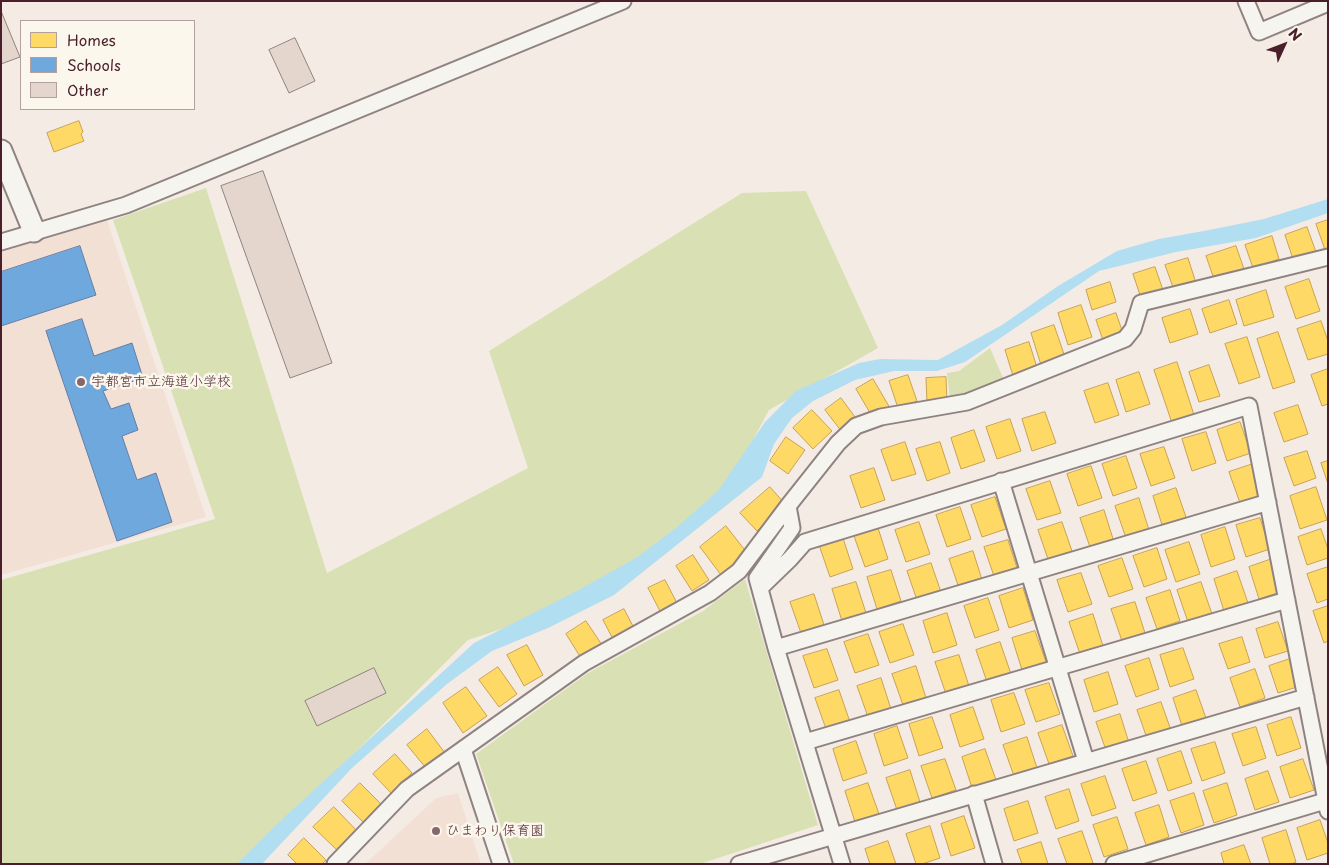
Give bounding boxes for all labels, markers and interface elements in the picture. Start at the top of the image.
legend [20,20,195,110]
north arrow [1259,20,1309,70]
text: N [1284,23,1307,46]
text: Homes [67,28,116,51]
text: Schools [67,53,121,76]
text: Other [67,78,108,101]
place label: 宇都宮市立海道小学校 [91,374,231,390]
marker: 宇都宮市立海道小学校 [75,376,87,388]
place label: ひまわり保育園 [446,823,544,839]
marker: ひまわり保育園 [430,825,442,837]

